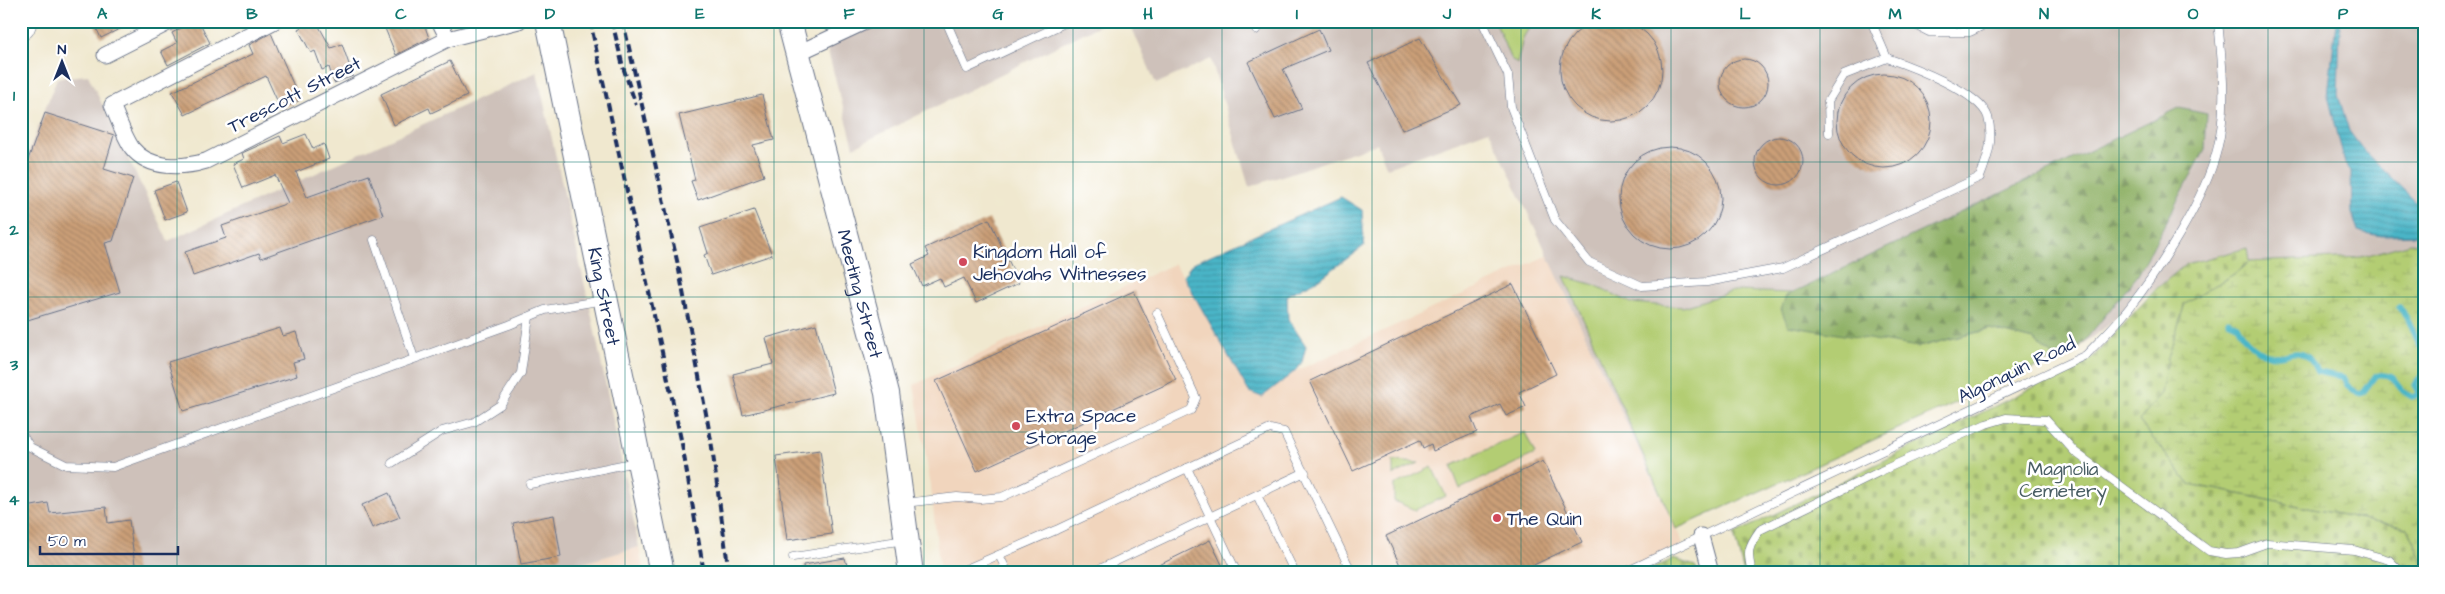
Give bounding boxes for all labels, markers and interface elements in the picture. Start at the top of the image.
text: A [97,3,108,25]
text: B [246,3,258,25]
text: C [395,3,407,25]
text: D [545,3,556,25]
text: E [695,3,705,25]
text: F [843,3,855,25]
text: G [992,3,1004,25]
text: H [1143,3,1153,25]
text: I [1296,3,1298,25]
text: J [1442,3,1452,25]
text: K [1591,3,1601,25]
text: L [1739,3,1751,25]
text: M [1888,3,1902,25]
text: N [2039,3,2049,25]
text: O [2188,3,2199,25]
text: P [2338,3,2349,25]
north arrow [38,38,88,88]
text: N [58,40,67,60]
street label: Trescott Street [223,50,366,141]
text: 1 [13,85,16,107]
text: 2 [8,219,19,241]
street label: Meeting Street [829,227,889,362]
place label: Kingdom Hall of Jehovahs Witnesses [973,239,1147,288]
street label: King Street [580,245,627,348]
marker: Kingdom Hall of Jehovahs Witnesses [957,256,969,268]
street label: Algonquin Road [1953,330,2081,411]
text: 3 [9,354,19,376]
place label: Extra Space Storage [1026,403,1136,453]
marker: Extra Space Storage [1010,420,1022,432]
park label: Magnolia Cemetery [2019,456,2107,506]
text: 4 [9,489,20,511]
place label: The Quin [1507,506,1582,533]
marker: The Quin [1491,512,1503,524]
scale bar [40,524,178,556]
text: 50 m [48,531,86,552]

